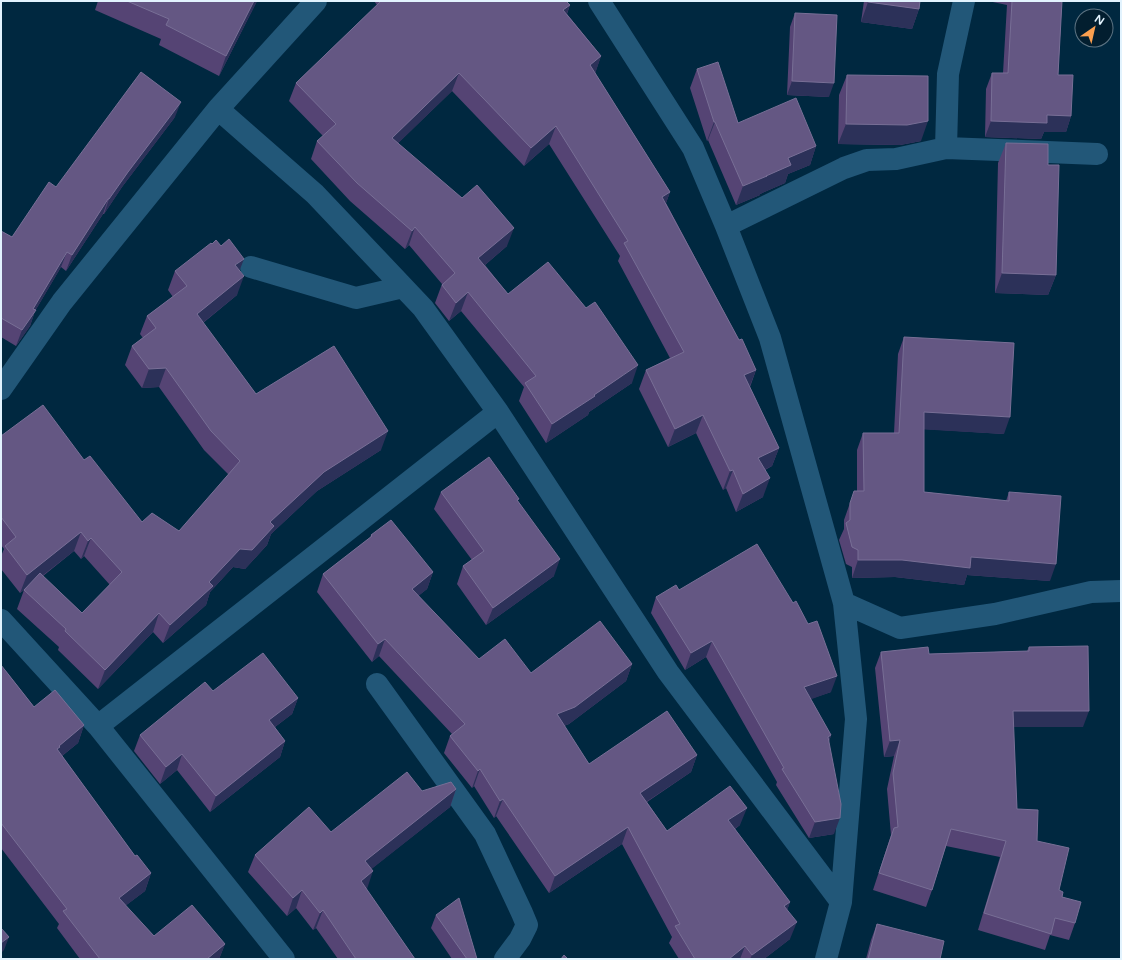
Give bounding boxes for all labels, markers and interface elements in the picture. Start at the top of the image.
north arrow [1074,8,1114,48]
text: N [1092,12,1107,28]

